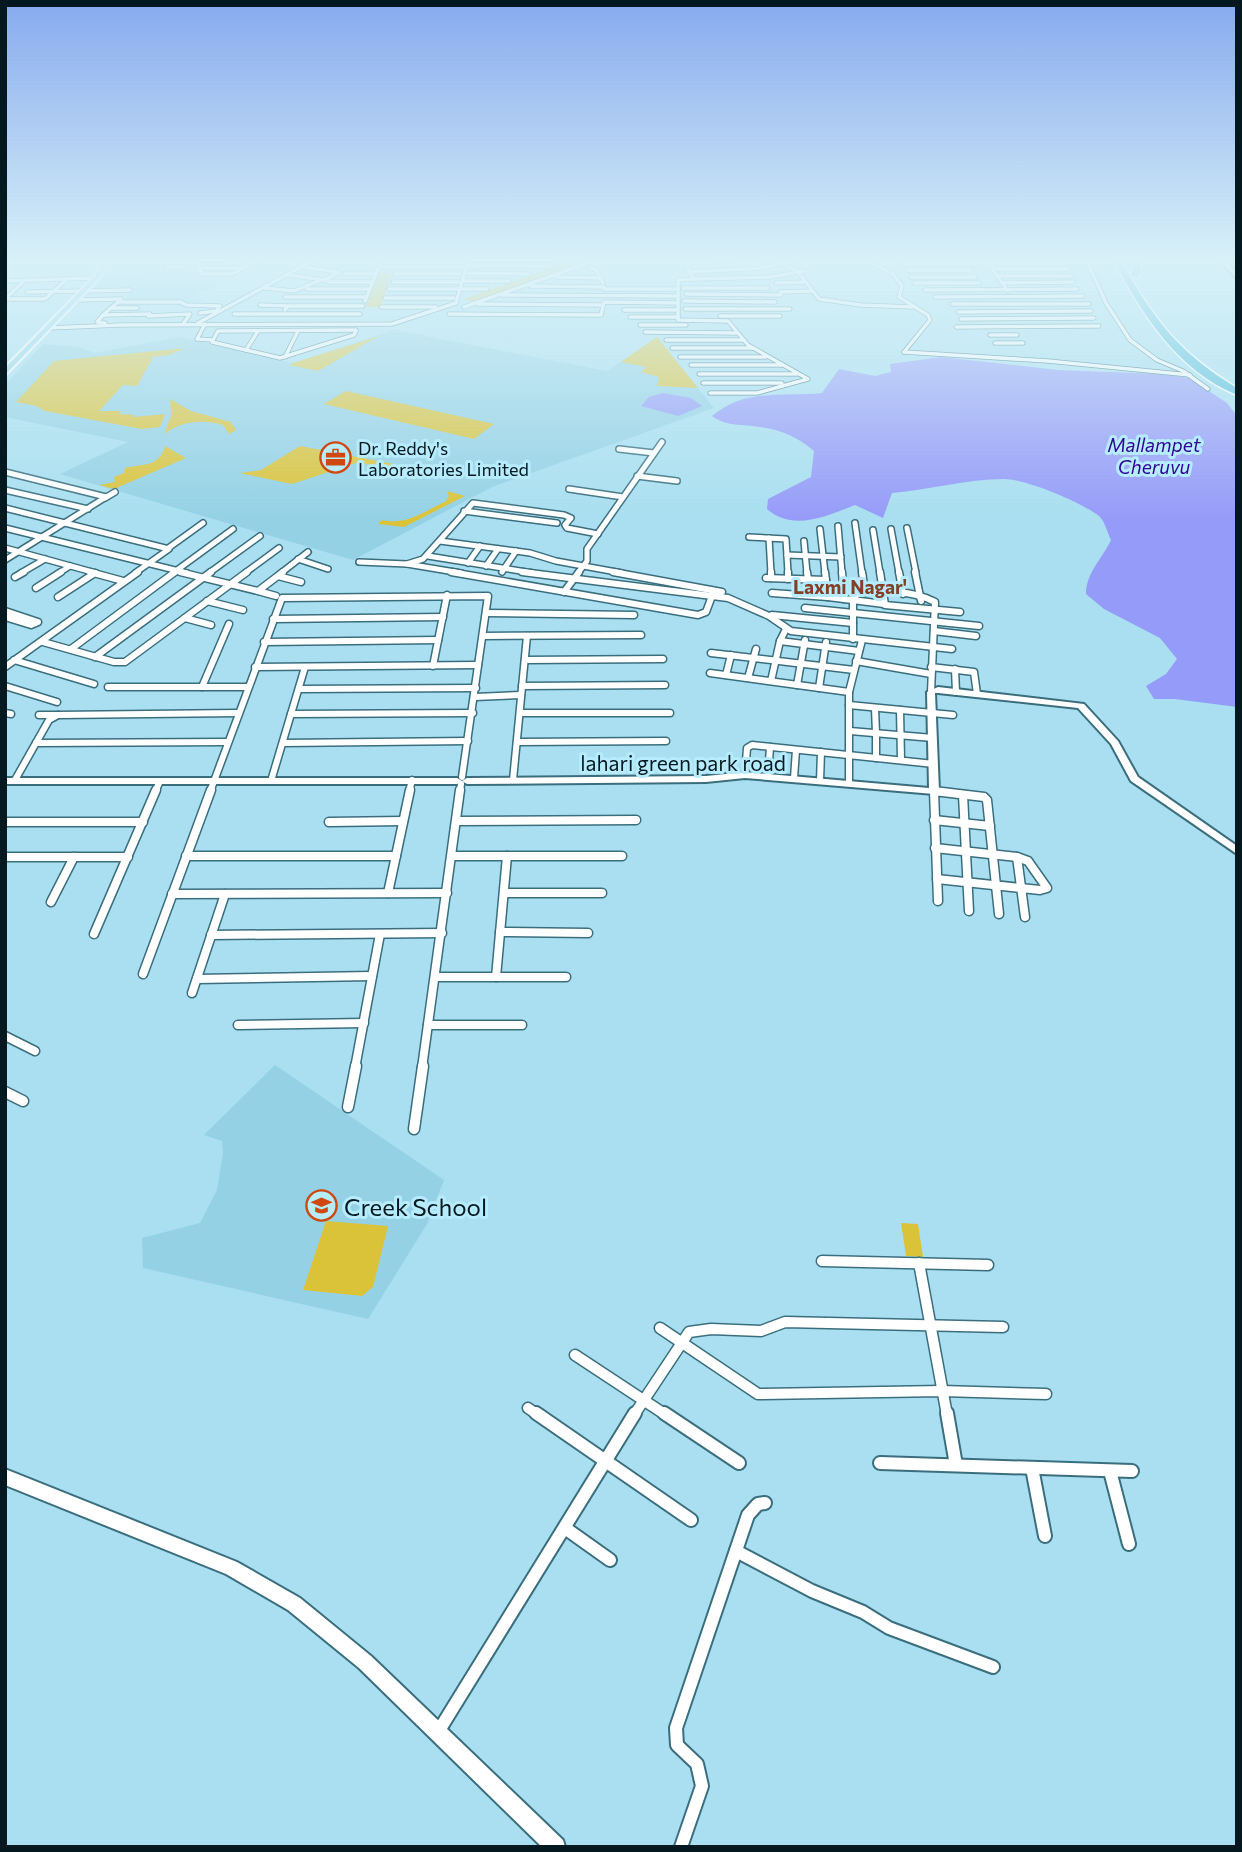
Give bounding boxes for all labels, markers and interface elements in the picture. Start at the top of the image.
water label: Mallampet Cheruvu [1107,433,1202,478]
place label: Dr. Reddy's Laboratories Limited [358,437,529,480]
office icon: Dr. Reddy's Laboratories Limited [318,441,352,475]
district label: Laxmi Nagar' [793,575,907,598]
street label: lahari green park road [580,750,786,775]
school or university icon: Creek School [304,1189,338,1223]
place label: Creek School [344,1192,487,1221]

